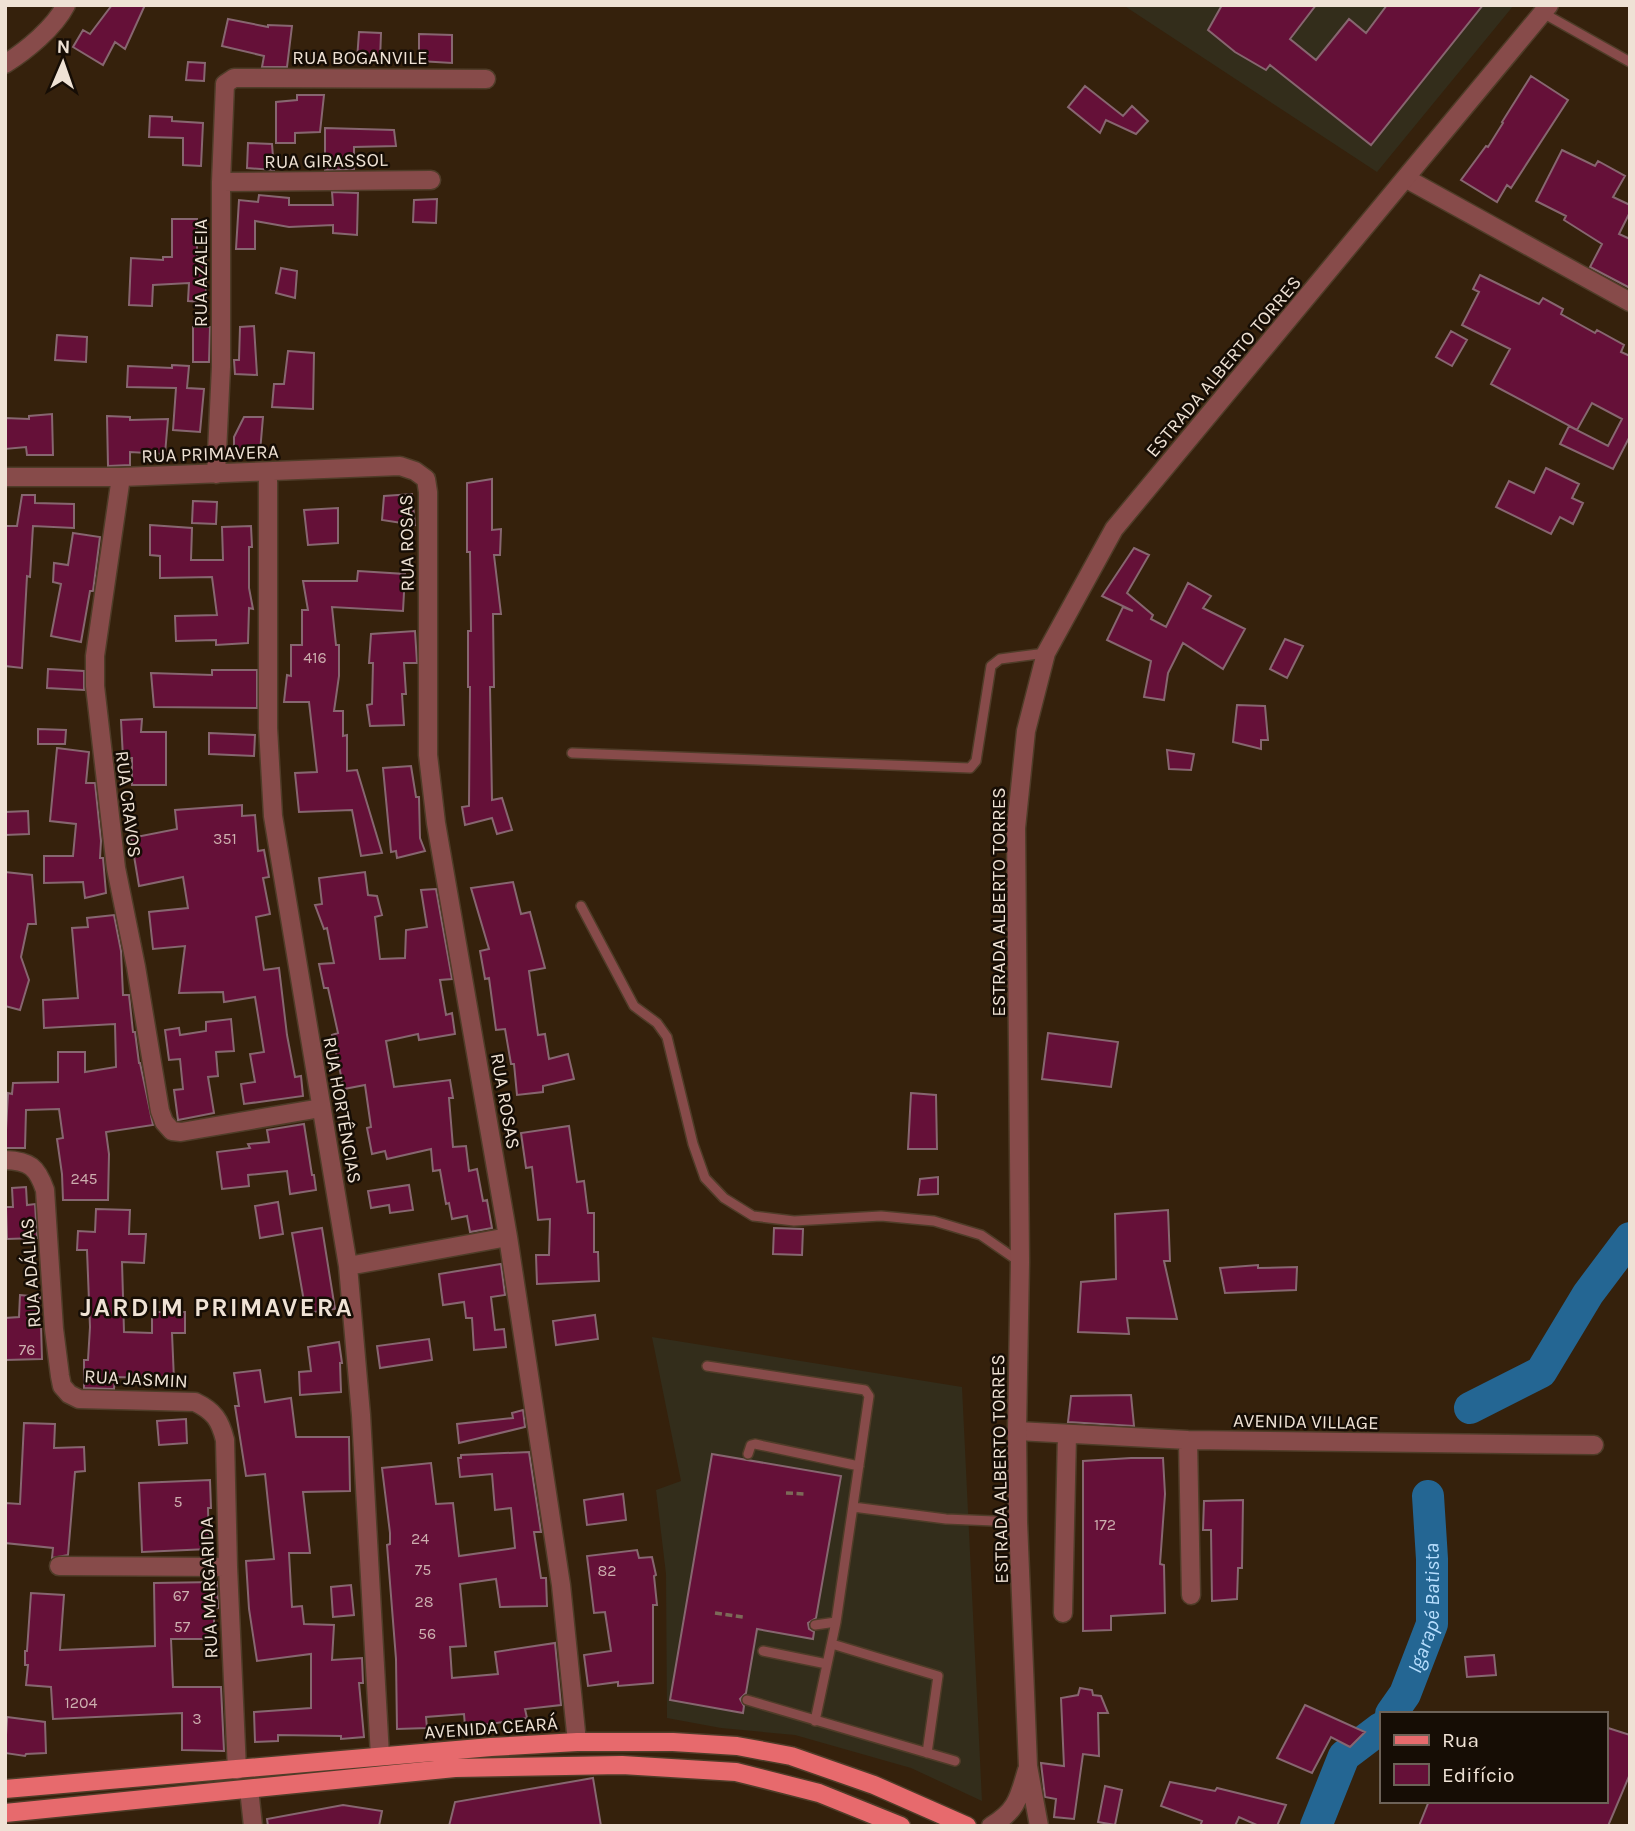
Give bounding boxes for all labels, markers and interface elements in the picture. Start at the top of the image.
north arrow [28,28,98,98]
text: N [56,36,71,58]
street label: RUA BOGANVILE [292,47,428,69]
street label: RUA GIRASSOL [264,149,388,173]
street label: RUA AZALEIA [190,219,212,327]
street label: ESTRADA ALBERTO TORRES [1142,272,1306,462]
street label: RUA PRIMAVERA [141,441,279,467]
street label: RUA ROSAS [395,494,419,592]
house number: 416 [303,648,327,667]
street label: RUA CRAVOS [111,749,145,859]
street label: ESTRADA ALBERTO TORRES [988,787,1010,1017]
house number: 351 [213,829,237,848]
street label: RUA HORTÊNCIAS [318,1035,366,1185]
street label: RUA ROSAS [486,1051,524,1151]
house number: 245 [70,1169,98,1188]
street label: RUA ADÁLIAS [15,1217,46,1329]
district label: JARDIM PRIMAVERA [80,1292,354,1323]
house number: 76 [19,1340,35,1359]
street label: ESTRADA ALBERTO TORRES [987,1354,1013,1584]
street label: RUA JASMIN [83,1365,188,1393]
street label: AVENIDA VILLAGE [1233,1410,1379,1434]
house number: 5 [173,1492,183,1511]
house number: 172 [1094,1515,1116,1534]
street label: RUA MARGARIDA [196,1517,222,1659]
house number: 24 [411,1529,429,1548]
water label: Igarapé Batista [1402,1542,1445,1677]
house number: 75 [415,1560,431,1579]
house number: 82 [597,1561,617,1580]
house number: 67 [173,1586,190,1605]
house number: 28 [414,1592,434,1611]
house number: 57 [174,1617,191,1636]
house number: 56 [418,1624,436,1643]
house number: 1204 [65,1693,98,1712]
house number: 3 [192,1709,202,1728]
street label: AVENIDA CEARÁ [423,1711,559,1744]
legend [1380,1712,1607,1803]
text: Rua [1442,1728,1479,1752]
text: Edifício [1442,1763,1515,1787]

